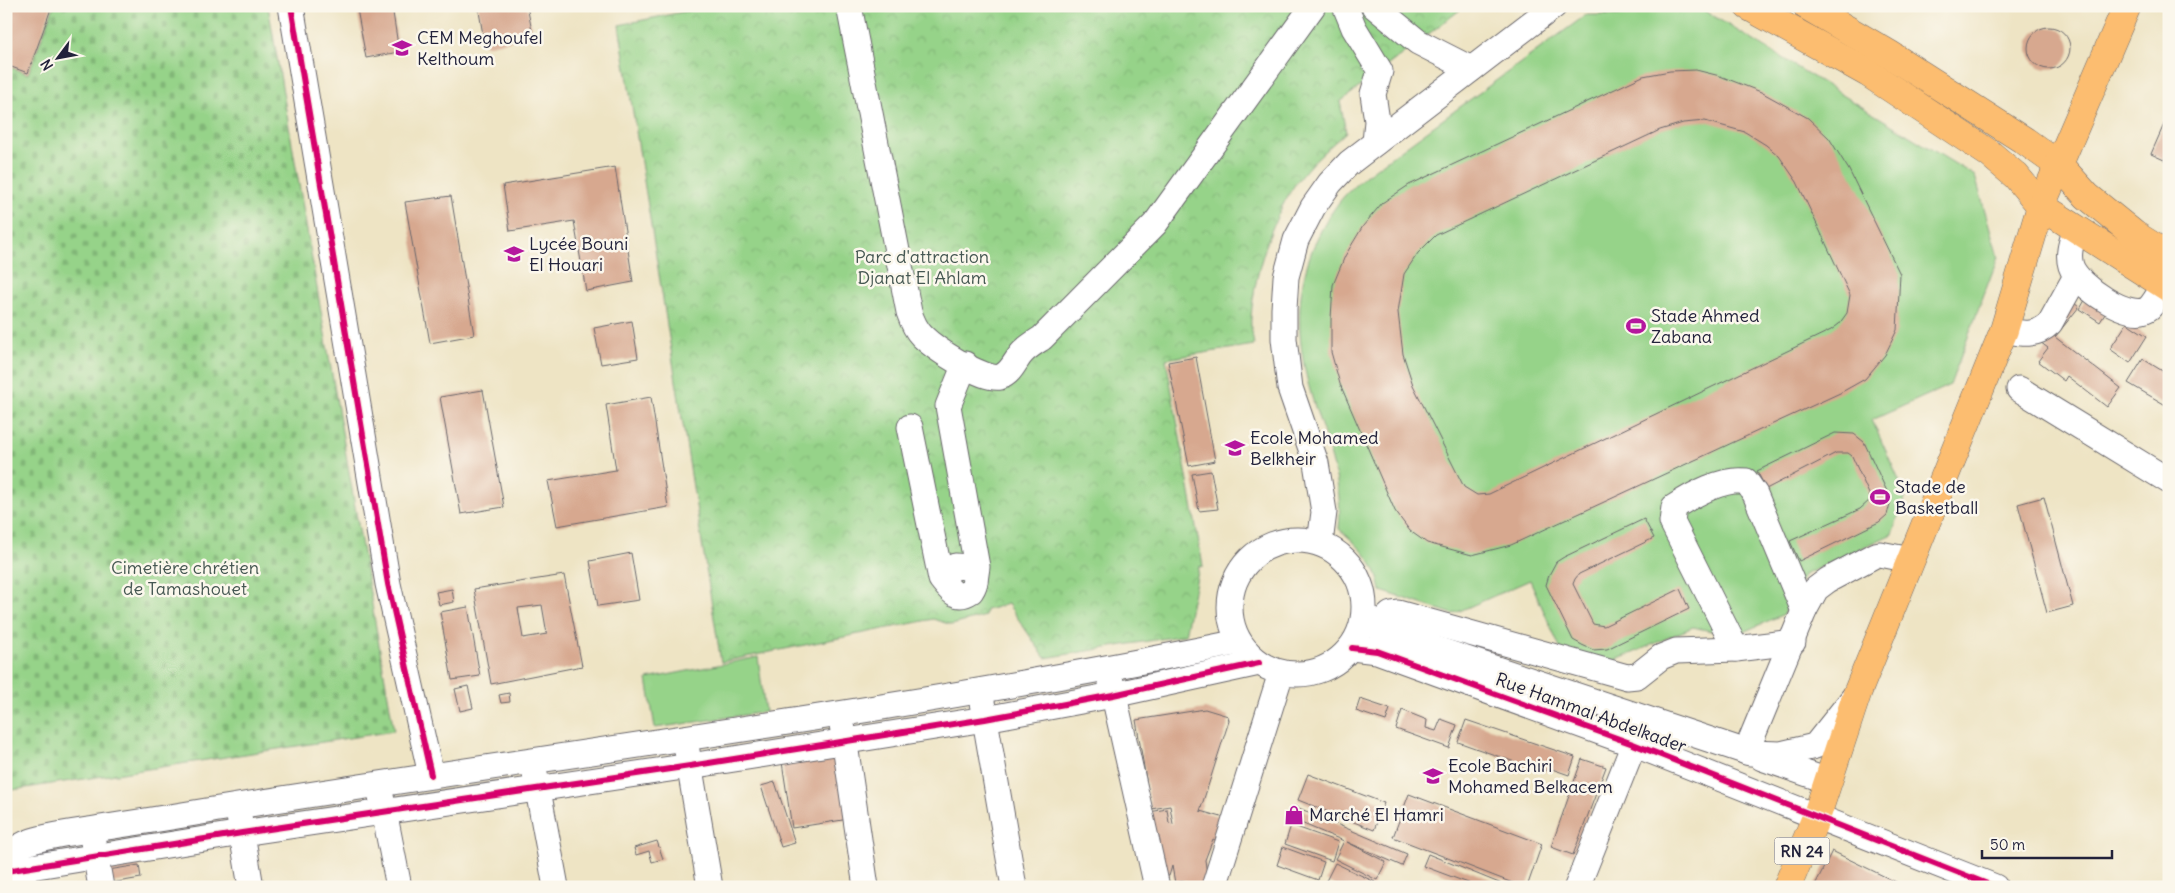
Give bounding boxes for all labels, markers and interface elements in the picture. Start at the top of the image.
place label: CEM Meghoufel Kelthoum [417,26,543,70]
north arrow [32,32,82,82]
school or university icon: CEM Meghoufel Kelthoum [391,37,413,59]
text: N [37,56,57,74]
place label: Lycée Bouni El Houari [529,232,628,276]
school or university icon: Lycée Bouni El Houari [503,243,525,265]
park label: Parc d'attraction Djanat El Ahlam [855,245,989,289]
place label: Stade Ahmed Zabana [1651,304,1760,348]
sports icon: Stade Ahmed Zabana [1625,315,1647,337]
place label: Ecole Mohamed Belkheir [1250,426,1379,470]
school or university icon: Ecole Mohamed Belkheir [1224,437,1246,459]
place label: Stade de Basketball [1895,475,1978,519]
sports icon: Stade de Basketball [1869,486,1891,508]
park label: Cimetière chrétien de Tamashouet [111,556,259,600]
street label: Rue Hammal Abdelkader [1492,667,1690,758]
place label: Ecole Bachiri Mohamed Belkacem [1448,754,1613,798]
school or university icon: Ecole Bachiri Mohamed Belkacem [1422,765,1444,787]
place label: Marché El Hamri [1309,803,1444,826]
shop icon: Marché El Hamri [1283,804,1305,826]
scale bar [1982,828,2112,860]
text: 50 m [1990,835,2025,854]
road number: RN 24 [1774,838,1830,864]

